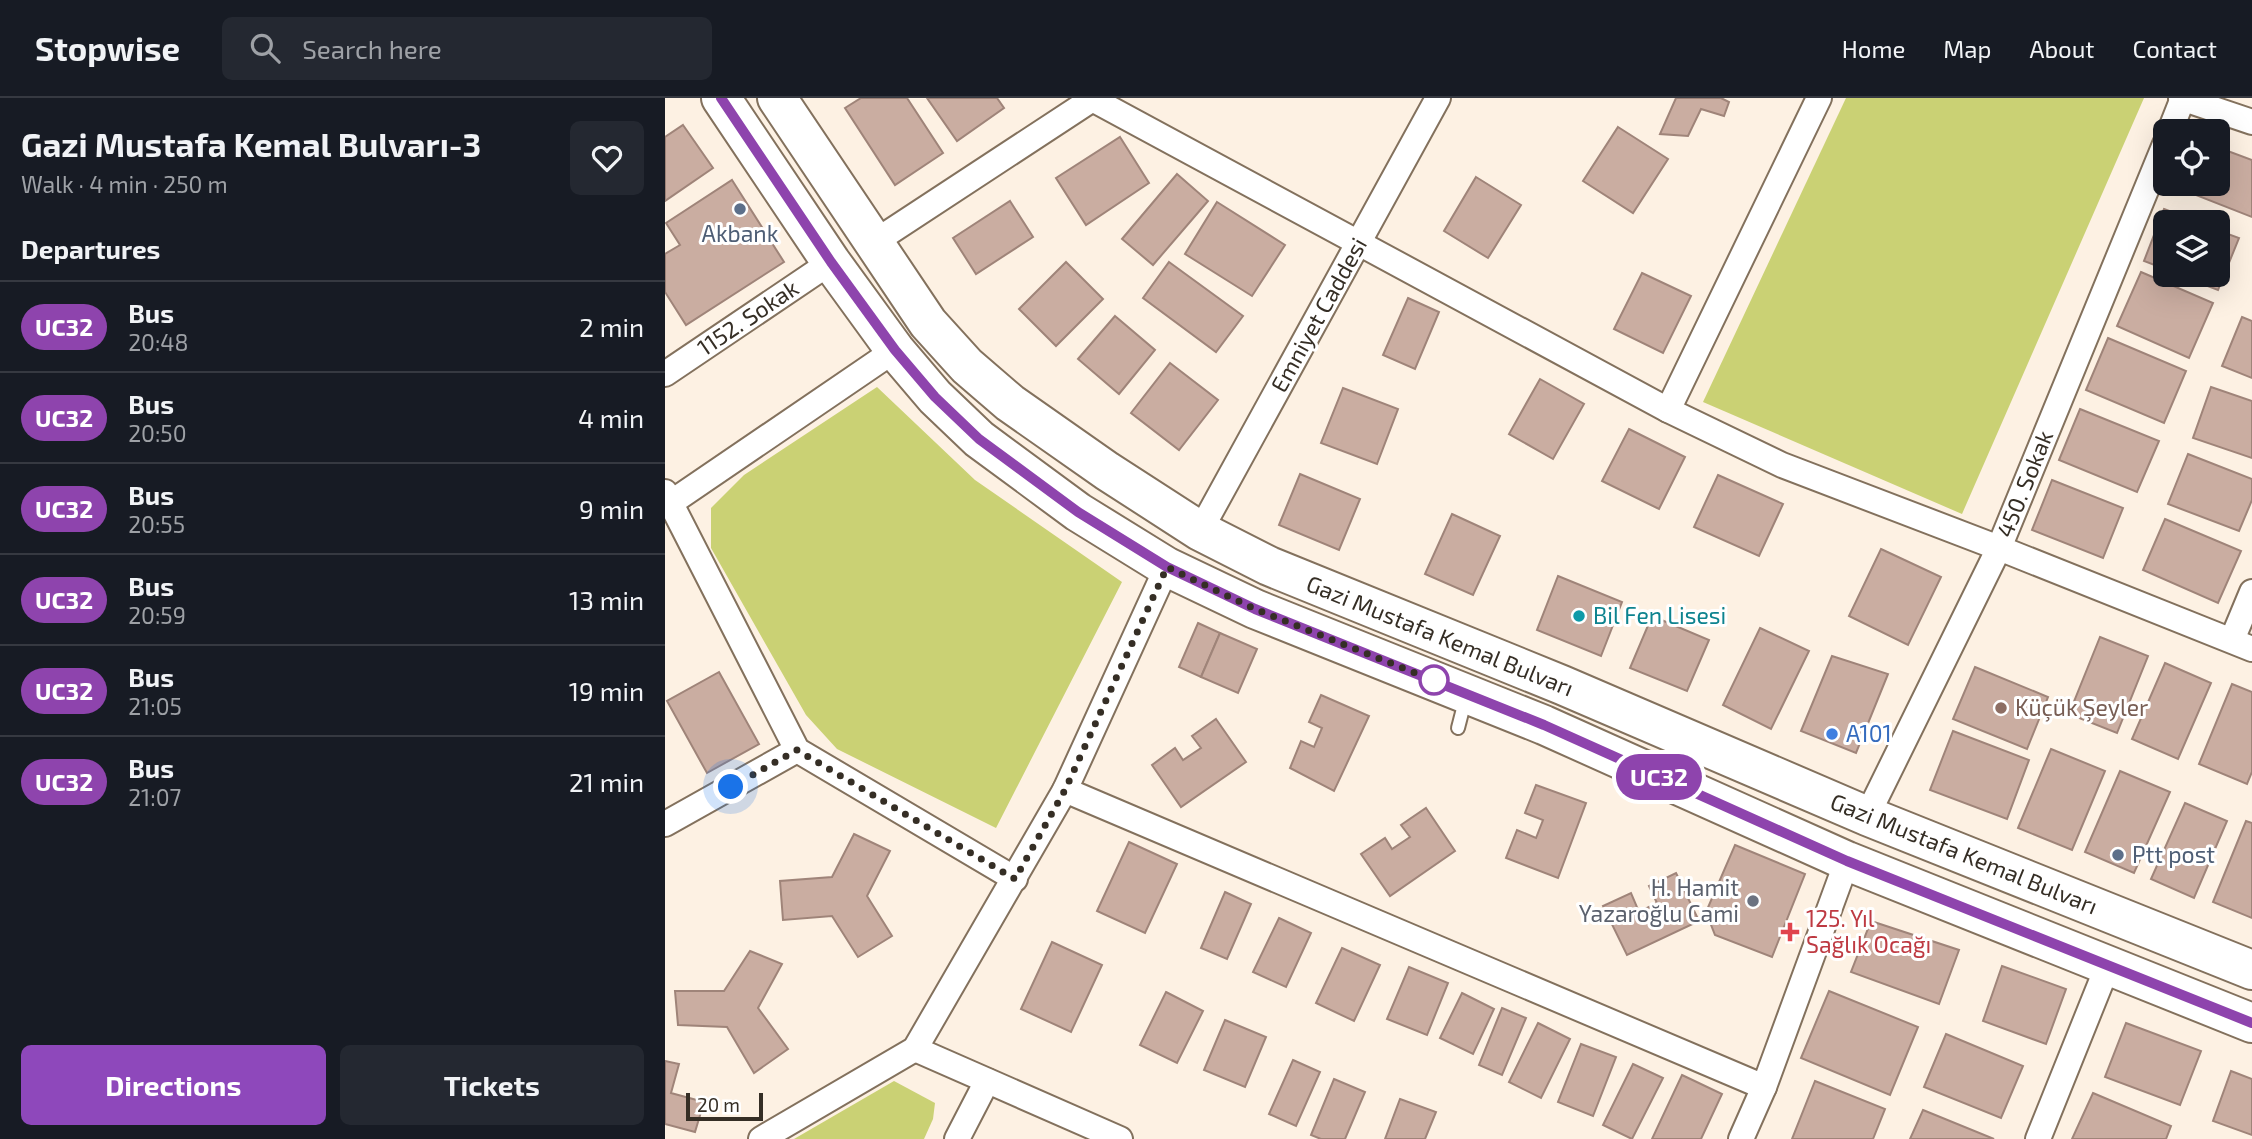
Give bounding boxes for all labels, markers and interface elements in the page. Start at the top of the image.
search box [222,17,712,80]
text: Stopwise [35,28,180,68]
icon: search [246,29,284,67]
text: Search here [302,33,442,64]
text: Home [1842,34,1905,63]
text: Map [1943,34,1991,63]
text: About [2029,34,2095,63]
text: Contact [2133,34,2217,63]
map controls [2153,119,2230,287]
button: locate [2153,119,2230,196]
button: heart [570,121,644,195]
text: Gazi Mustafa Kemal Bulvarı-3 [21,124,481,164]
text: Walk · 4 min · 250 m [21,170,228,198]
marker: Akbank [732,201,748,217]
button: layers [2153,210,2230,287]
place label: Akbank [702,219,779,247]
street label: Emniyet Caddesi [1264,232,1372,397]
text: Departures [21,233,160,264]
street label: 1152. Sokak [692,273,804,361]
text: Bus [128,297,174,328]
text: 2 min [579,311,644,342]
text: UC32 [35,312,93,341]
text: 20:48 [128,328,188,356]
text: Bus [128,388,174,419]
text: 4 min [578,402,644,433]
text: UC32 [35,403,93,432]
text: 20:50 [128,419,187,447]
street label: 450. Sokak [1990,426,2058,541]
text: Bus [128,479,174,510]
text: 9 min [579,493,644,524]
text: UC32 [35,494,93,523]
text: 20:55 [128,510,185,538]
street label: Gazi Mustafa Kemal Bulvarı [1303,569,1578,702]
text: Bus [128,570,174,601]
text: 13 min [569,584,644,615]
text: UC32 [35,585,93,614]
text: 20:59 [128,601,186,629]
place label: Bil Fen Lisesi [1593,601,1726,629]
marker: Bil Fen Lisesi [1571,608,1587,624]
text: Bus [128,661,174,692]
unlabelled marker [1419,665,1449,695]
text: 19 min [569,675,644,706]
text: UC32 [35,676,93,705]
text: 21:05 [128,692,182,720]
place label: Küçük Şeyler [2015,693,2148,722]
marker: Küçük Şeyler [1993,700,2009,716]
place label: A101 [1846,719,1892,747]
marker: A101 [1824,726,1840,742]
text: Bus [128,752,174,783]
line badge: UC32 [1610,754,1708,800]
text: UC32 [1630,762,1688,791]
text: 21 min [569,766,644,797]
text: UC32 [35,767,93,796]
your location [713,769,748,804]
text: 21:07 [128,783,181,811]
street label: Gazi Mustafa Kemal Bulvarı [1827,787,2102,920]
place label: Ptt post [2132,840,2215,868]
marker: Ptt post [2110,847,2126,863]
place label: H. Hamit Yazaroğlu Cami [1579,873,1739,927]
marker: H. Hamit Yazaroğlu Cami [1745,893,1761,909]
place label: 125. Yıl Sağlık Ocağı [1806,904,1931,958]
marker: 125. Yıl Sağlık Ocağı [1780,922,1800,942]
button: Directions [21,1045,326,1125]
button: Tickets [340,1045,644,1125]
scale bar [686,1090,763,1122]
text: 20 m [697,1093,740,1116]

